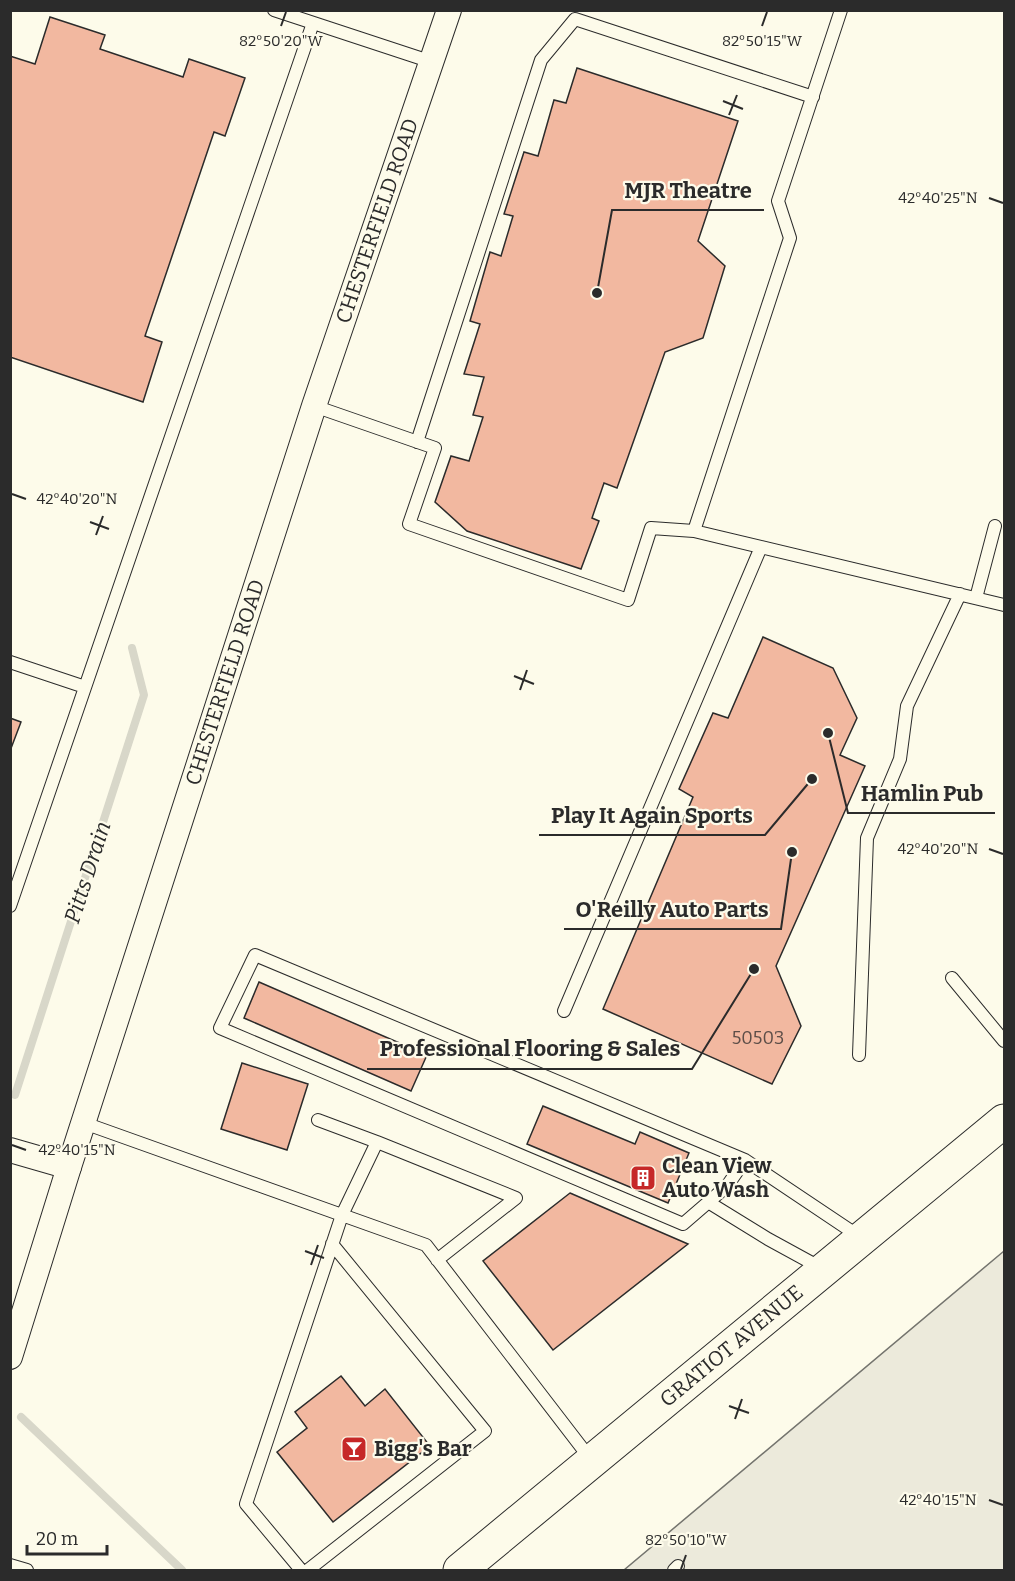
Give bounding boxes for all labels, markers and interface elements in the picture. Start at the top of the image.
text: 82°50'20"W [239,32,324,50]
text: 82°50'15"W [722,32,803,50]
street label: CHESTERFIELD ROAD [330,115,424,327]
callout: MJR Theatre [612,170,764,210]
text: MJR Theatre [624,177,752,204]
text: 42°40'25"N [898,189,978,207]
text: 42°40'20"N [37,490,118,508]
street label: CHESTERFIELD ROAD [180,576,270,789]
callout: Hamlin Pub [848,773,995,813]
text: Hamlin Pub [861,780,983,807]
callout: Play It Again Sports [539,795,765,835]
text: Play It Again Sports [551,802,753,829]
water label: Pitts Drain [58,818,117,926]
text: 42°40'20"N [898,840,979,858]
callout: O'Reilly Auto Parts [564,889,781,929]
text: O'Reilly Auto Parts [575,896,769,923]
house number: 50503 [732,1027,784,1049]
callout: Professional Flooring & Sales [367,1029,692,1069]
text: Professional Flooring & Sales [380,1035,681,1062]
text: 42°40'15"N [38,1141,116,1159]
place label: Clean View Auto Wash [662,1153,772,1203]
building icon: Clean View Auto Wash [628,1163,658,1193]
street label: GRATIOT AVENUE [654,1279,808,1413]
bar icon: Bigg's Bar [339,1434,369,1464]
place label: Bigg's Bar [374,1436,472,1462]
text: 42°40'15"N [899,1491,977,1509]
scale bar [27,1518,106,1556]
text: 20 m [36,1528,78,1550]
text: 82°50'10"W [645,1531,728,1549]

